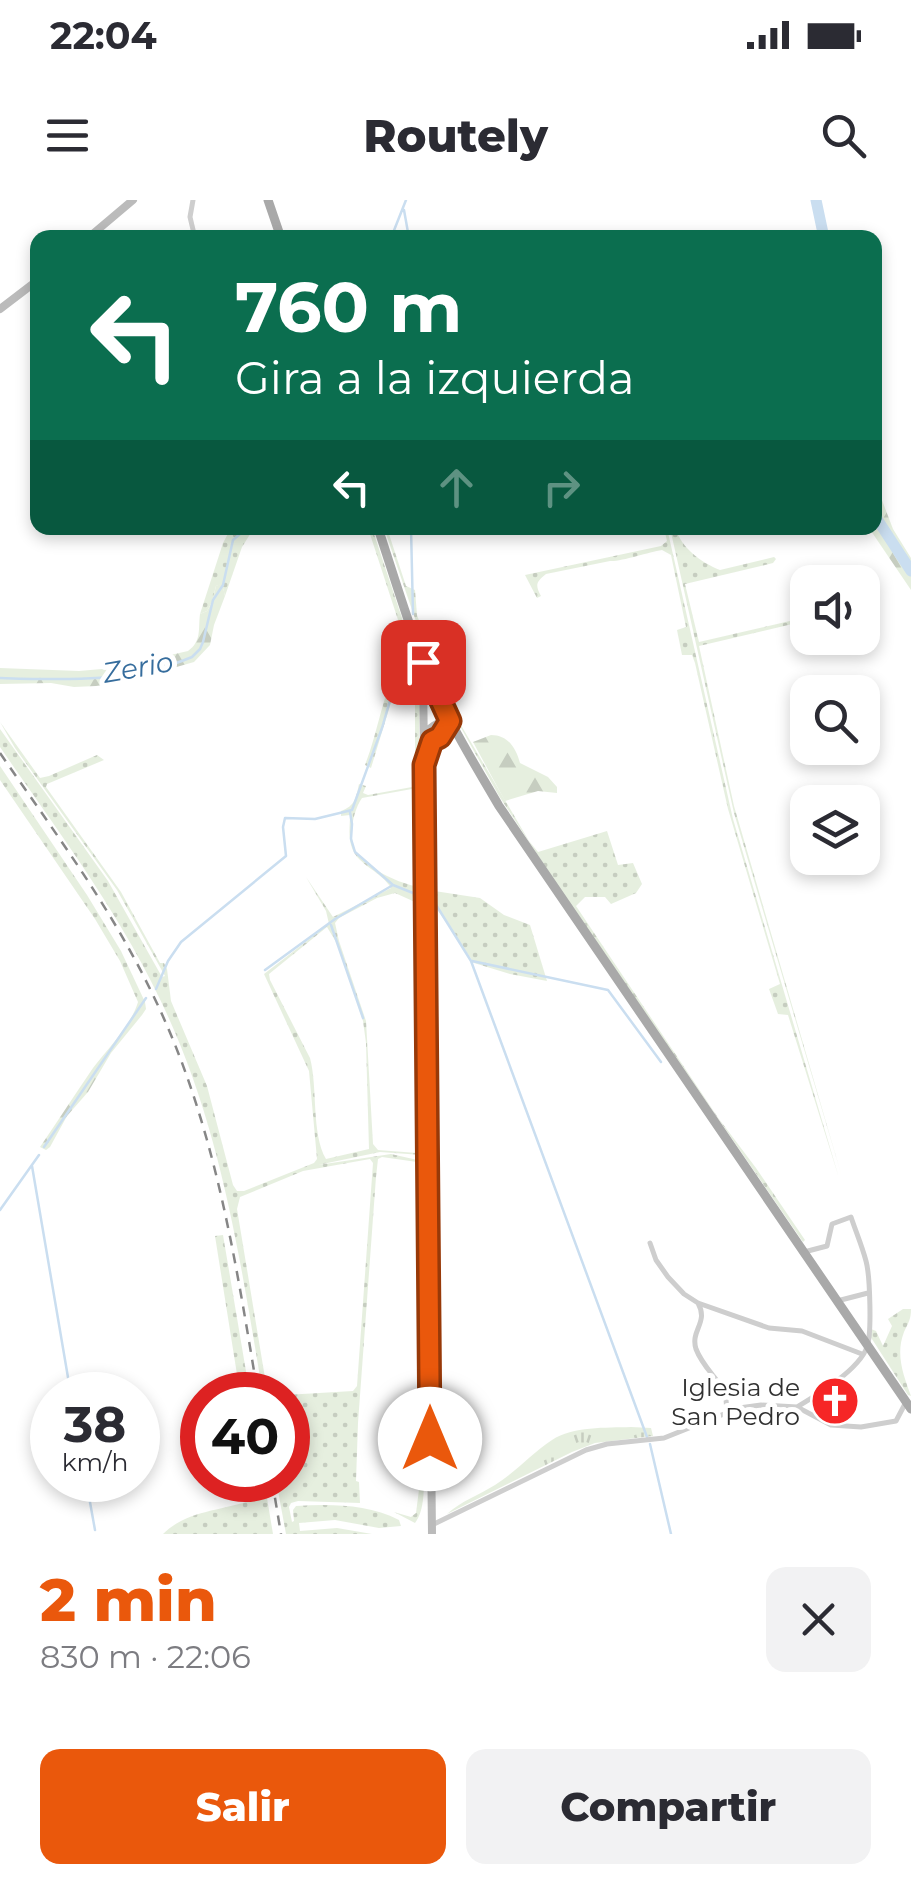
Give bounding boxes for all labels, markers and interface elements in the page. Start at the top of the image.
text: 22:04 [50,12,157,59]
icon: menu [40,108,95,163]
text: Routely [363,108,548,163]
icon: search [816,108,871,163]
text: 760 m [235,264,462,350]
icon: left [70,270,200,400]
text: Gira a la izquierda [235,350,635,405]
icon: left [324,460,379,515]
icon: ahead [429,460,484,515]
icon: right [534,460,589,515]
map controls [790,565,880,875]
button: sound [790,565,880,655]
pin [381,620,466,705]
icon: arrive [396,635,451,690]
water label: Zerio [99,644,176,690]
button: search [790,675,880,765]
button: layers [790,785,880,875]
speed limit sign: 40 [180,1372,310,1502]
place label: Iglesia de San Pedro [671,1372,800,1431]
church icon: Iglesia de San Pedro [809,1375,861,1427]
position arrow [378,1387,482,1491]
text: 38 [64,1394,126,1455]
text: km/h [62,1447,128,1477]
text: 2 min [40,1563,217,1636]
button: close [766,1567,871,1672]
text: 830 m · 22:06 [40,1637,251,1676]
button: Salir [40,1749,446,1864]
button: Compartir [466,1749,871,1864]

